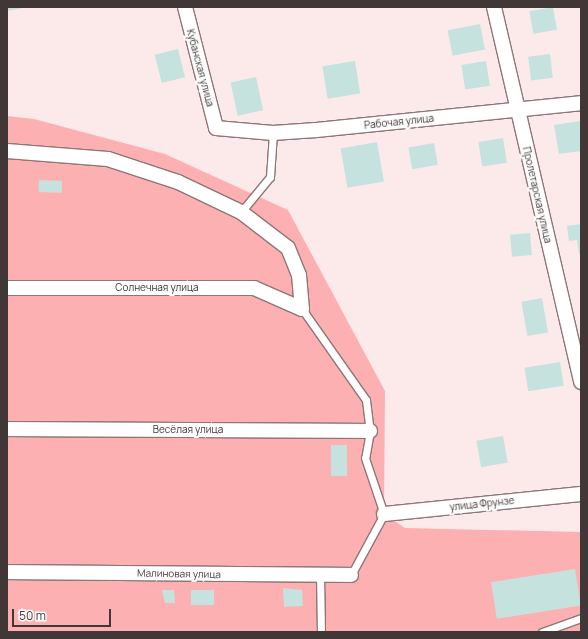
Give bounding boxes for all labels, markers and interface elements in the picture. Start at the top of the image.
street label: Кубанская улица [184,28,216,108]
street label: Рабочая улица [364,112,434,132]
street label: Пролетарская улица [520,146,554,244]
street label: Солнечная улица [115,282,199,294]
street label: Весёлая улица [153,424,223,436]
street label: улица Фрунзе [449,495,515,513]
street label: Малиновая улица [137,567,221,581]
scale bar [14,601,113,627]
text: 50 m [19,607,46,624]

